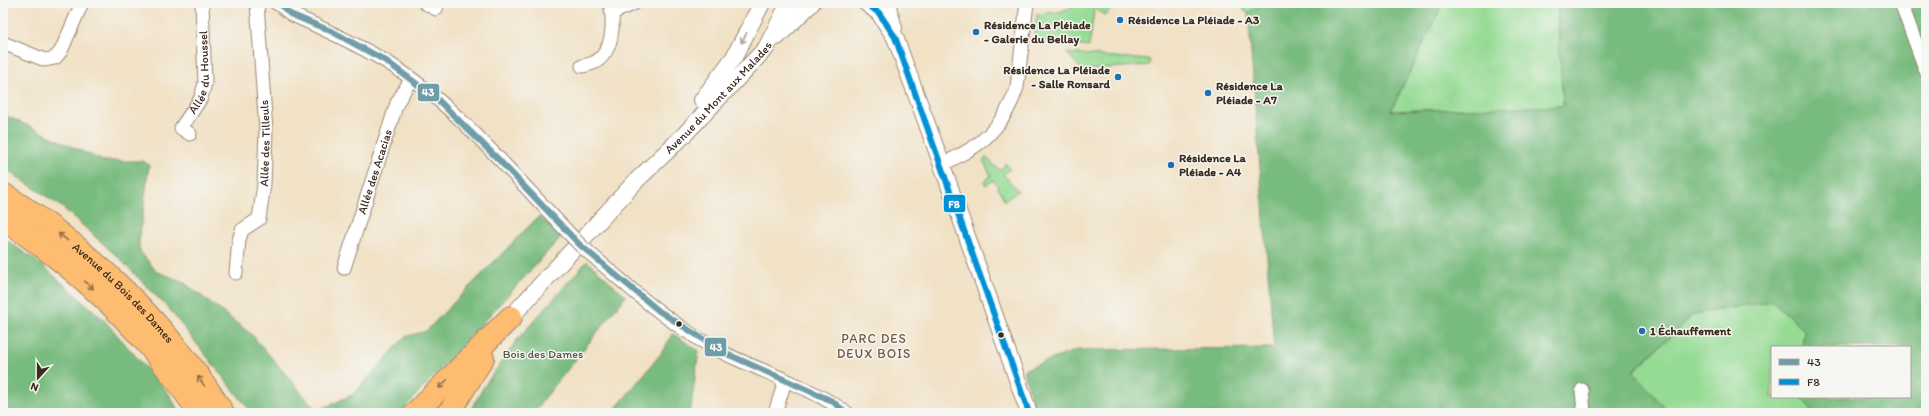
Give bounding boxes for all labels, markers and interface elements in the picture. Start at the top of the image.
place label: Résidence La Pléiade - A3 [1128,13,1260,27]
marker: Résidence La Pléiade - A3 [1115,15,1125,25]
place label: Résidence La Pléiade - Galerie du Bellay [984,18,1091,47]
marker: Résidence La Pléiade - Galerie du Bellay [971,27,981,37]
street label: Allée du Houssel [185,30,212,116]
one-way arrow [740,31,748,43]
street label: Avenue du Mont aux Malades [662,39,775,157]
place label: Résidence La Pléiade - Salle Ronsard [1003,63,1110,91]
marker: Résidence La Pléiade - Salle Ronsard [1113,72,1123,82]
place label: Résidence La Pléiade - A7 [1216,79,1283,107]
line badge: 43 [417,83,440,102]
text: 43 [422,86,434,99]
marker: Résidence La Pléiade - A7 [1203,88,1213,98]
street label: Allée des Tilleuls [257,99,273,187]
street label: Allée des Acacias [355,128,395,216]
place label: Résidence La Pléiade - A4 [1179,151,1246,179]
marker: Résidence La Pléiade - A4 [1166,160,1176,170]
line badge: F8 [943,194,966,213]
text: F8 [948,198,960,211]
one-way arrow [58,233,69,241]
street label: Avenue du Bois des Dames [70,240,176,346]
one-way arrow [84,281,94,290]
unlabelled marker [674,319,684,329]
place label: 1 Échauffement [1650,324,1732,338]
marker: 1 Échauffement [1637,326,1647,336]
unlabelled marker [996,330,1006,340]
district label: PARC DES DEUX BOIS [837,331,911,361]
line badge: 43 [704,337,727,357]
text: 43 [710,341,722,354]
legend [1771,346,1911,398]
park label: Bois des Dames [503,347,583,361]
text: 43 [1807,355,1821,369]
north arrow [18,358,58,398]
text: F8 [1807,375,1820,389]
one-way arrow [197,376,205,387]
text: N [29,379,40,394]
one-way arrow [438,379,448,389]

